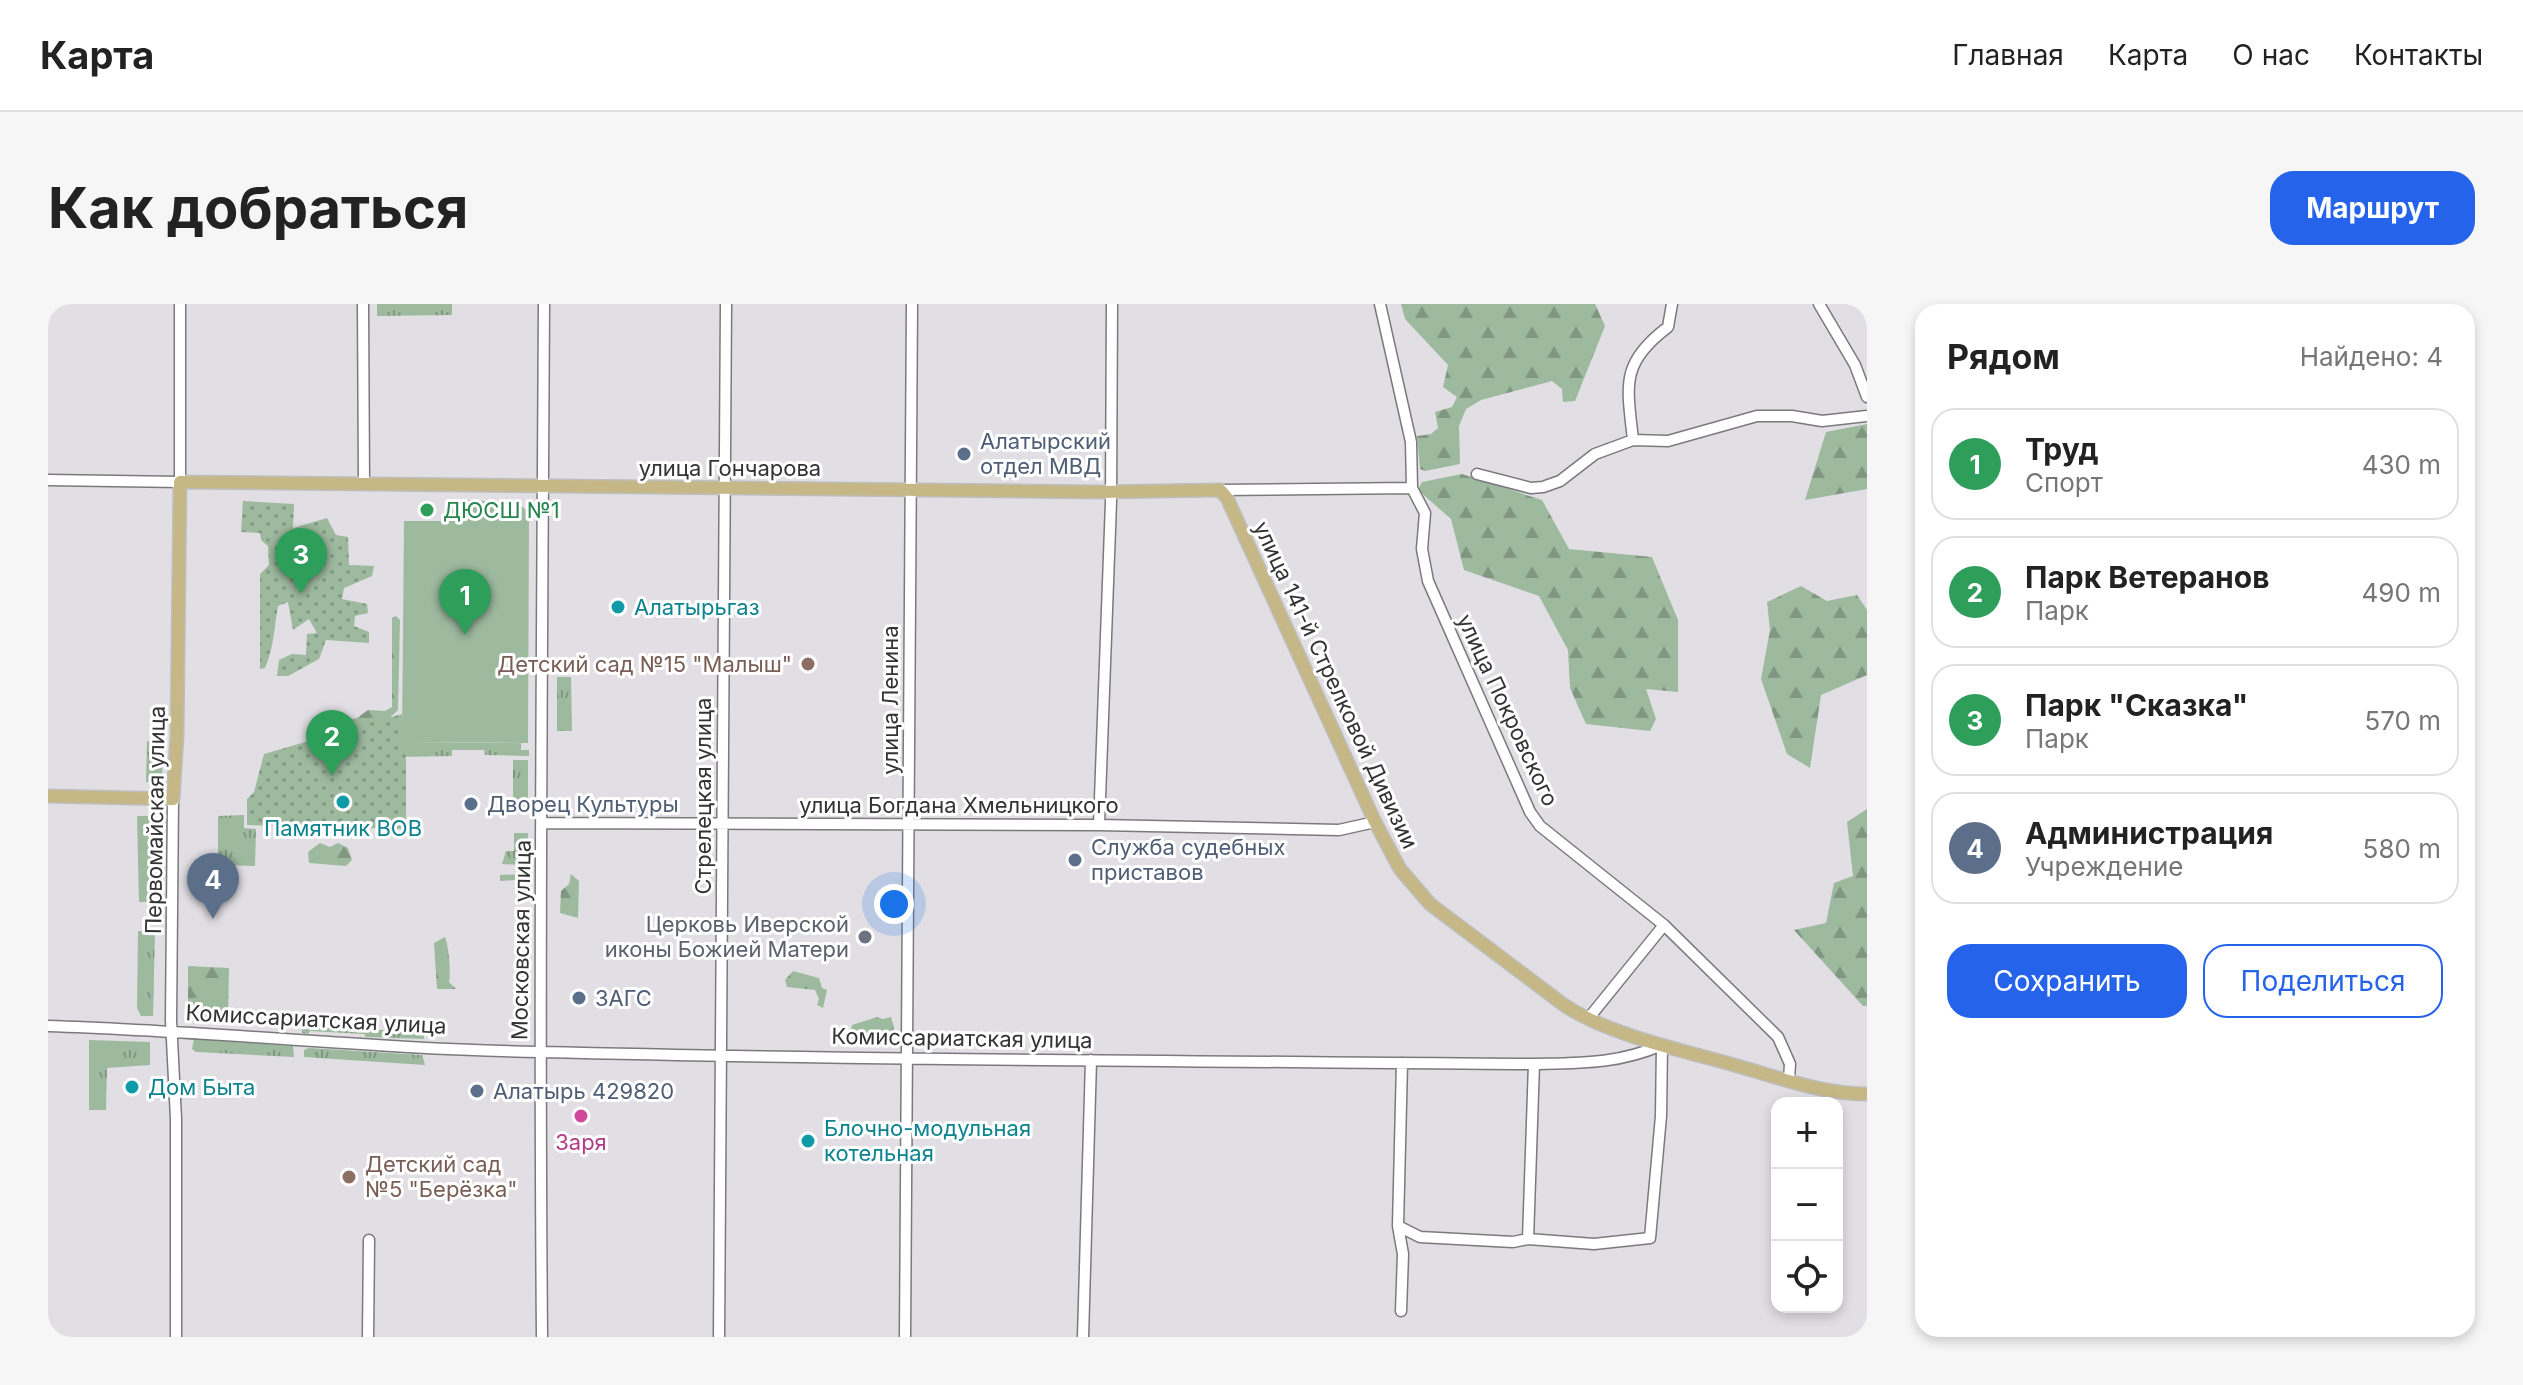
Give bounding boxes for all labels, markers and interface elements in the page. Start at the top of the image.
text: Карта [40,32,154,78]
text: Главная [1952,38,2064,72]
text: Карта [2108,38,2188,72]
text: О нас [2232,38,2310,72]
text: Контакты [2354,38,2483,72]
button: Маршрут [2270,171,2475,245]
text: Как добраться [48,174,468,242]
text: Рядом [1947,336,2060,377]
text: Найдено: 4 [2300,341,2443,372]
place label: Алатырский отдел МВД [980,428,1111,479]
text: Труд [2025,431,2098,467]
marker: Алатырский отдел МВД [955,445,973,463]
text: 1 [1969,449,1981,480]
text: 430 m [2362,449,2441,480]
street label: улица Гончарова [639,455,821,481]
text: Спорт [2025,467,2103,498]
place label: ДЮСШ №1 [443,497,560,523]
marker: ДЮСШ №1 [418,501,436,519]
street label: улица 141-й Стрелковой Дивизии [1249,517,1423,853]
pin: 3 [275,528,327,594]
text: Парк Ветеранов [2025,559,2270,595]
pin: 1 [439,569,491,635]
text: 2 [1967,577,1983,608]
text: 490 m [2362,577,2441,608]
place label: Алатырьгаз [634,594,760,620]
text: Парк [2025,595,2089,626]
marker: Алатырьгаз [609,598,627,616]
street label: улица Покровского [1452,610,1564,810]
street label: улица Ленина [877,625,903,775]
place label: Детский сад №15 "Малыш" [497,651,792,677]
marker: Детский сад №15 "Малыш" [799,655,817,673]
text: Парк "Сказка" [2025,687,2248,723]
street label: Стрелецкая улица [690,698,716,894]
text: 3 [1967,705,1983,736]
text: 570 m [2364,705,2441,736]
street label: Первомайская улица [140,706,170,934]
pin: 2 [306,710,358,776]
text: Парк [2025,723,2089,754]
place label: Дворец Культуры [487,791,679,817]
street label: улица Богдана Хмельницкого [799,792,1119,818]
marker: Памятник ВОВ [334,793,352,811]
marker: Дворец Культуры [462,795,480,813]
place label: Памятник ВОВ [264,815,422,841]
text: Администрация [2025,815,2273,851]
text: 4 [1966,833,1984,864]
text: 580 m [2363,833,2441,864]
place label: Служба судебных приставов [1091,834,1286,885]
street label: Московская улица [506,840,536,1040]
marker: Служба судебных приставов [1066,851,1084,869]
text: Учреждение [2025,851,2183,882]
pin: 4 [187,853,239,919]
your location [874,884,914,924]
place label: Церковь Иверской иконы Божией Матери [605,911,849,962]
marker: Церковь Иверской иконы Божией Матери [856,928,874,946]
button: Сохранить [1947,944,2187,1018]
button: Поделиться [2203,944,2443,1018]
place label: ЗАГС [595,985,652,1011]
marker: ЗАГС [570,989,588,1007]
street label: Комиссариатская улица [185,999,447,1039]
street label: Комиссариатская улица [831,1023,1093,1053]
place label: Дом Быта [148,1074,255,1100]
marker: Дом Быта [123,1078,141,1096]
place label: Алатырь 429820 [493,1078,674,1104]
marker: Алатырь 429820 [468,1082,486,1100]
map controls [1771,1097,1843,1313]
button: + [1771,1097,1843,1169]
marker: Заря [572,1107,590,1125]
place label: Блочно-модульная котельная [824,1115,1031,1166]
place label: Заря [555,1129,607,1155]
marker: Блочно-модульная котельная [799,1132,817,1150]
place label: Детский сад №5 "Берёзка" [365,1151,518,1202]
marker: Детский сад №5 "Берёзка" [340,1168,358,1186]
button: − [1771,1169,1843,1241]
button: locate [1771,1241,1843,1313]

